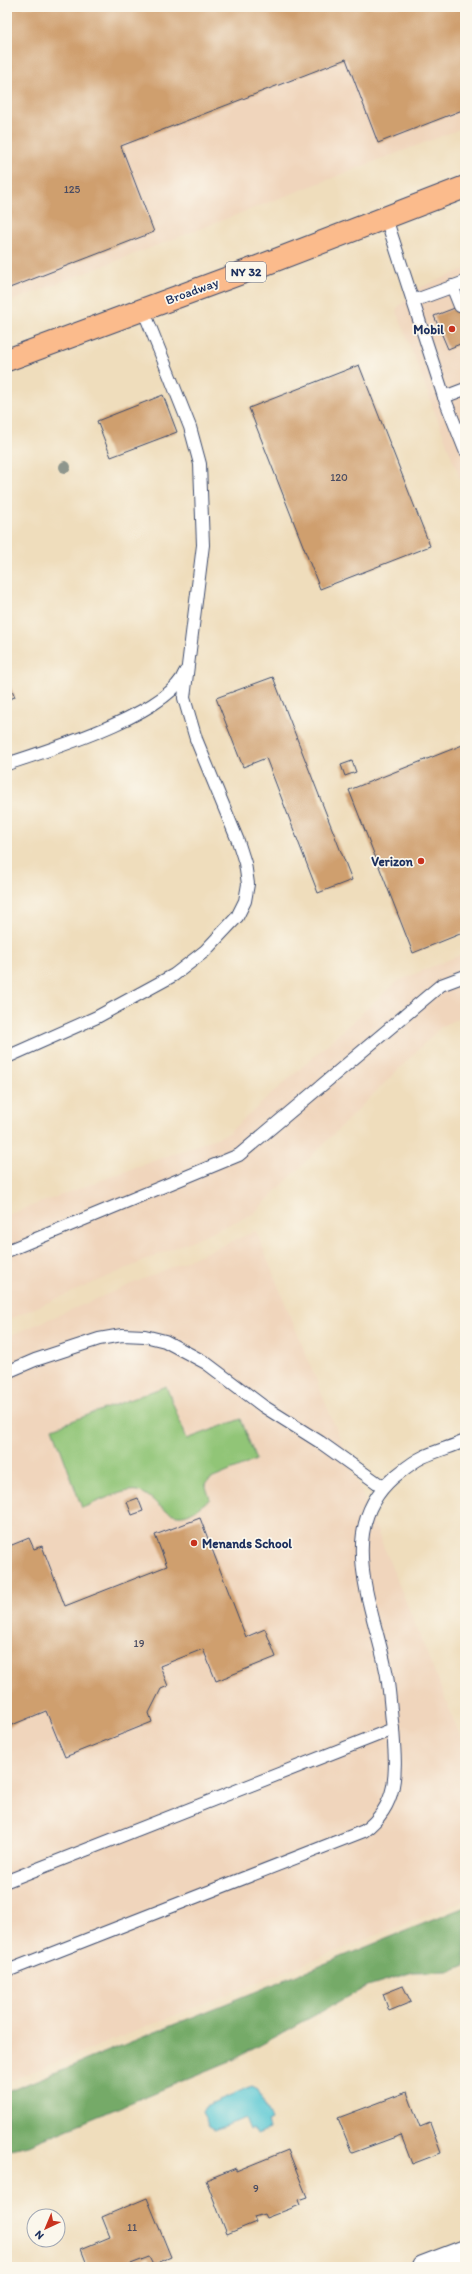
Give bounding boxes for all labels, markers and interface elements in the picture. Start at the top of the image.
house number: 125 [64,183,81,196]
road number: NY 32 [226,262,266,282]
street label: Broadway [163,275,221,307]
place label: Mobil [413,322,444,337]
marker: Mobil [447,324,457,334]
house number: 120 [330,471,348,484]
place label: Verizon [371,854,414,869]
marker: Verizon [416,856,426,866]
place label: Menands School [202,1536,292,1551]
marker: Menands School [189,1538,199,1548]
house number: 19 [134,1637,145,1650]
house number: 9 [253,2182,259,2195]
north arrow [26,2208,66,2248]
house number: 11 [127,2221,137,2234]
text: N [32,2228,47,2242]

